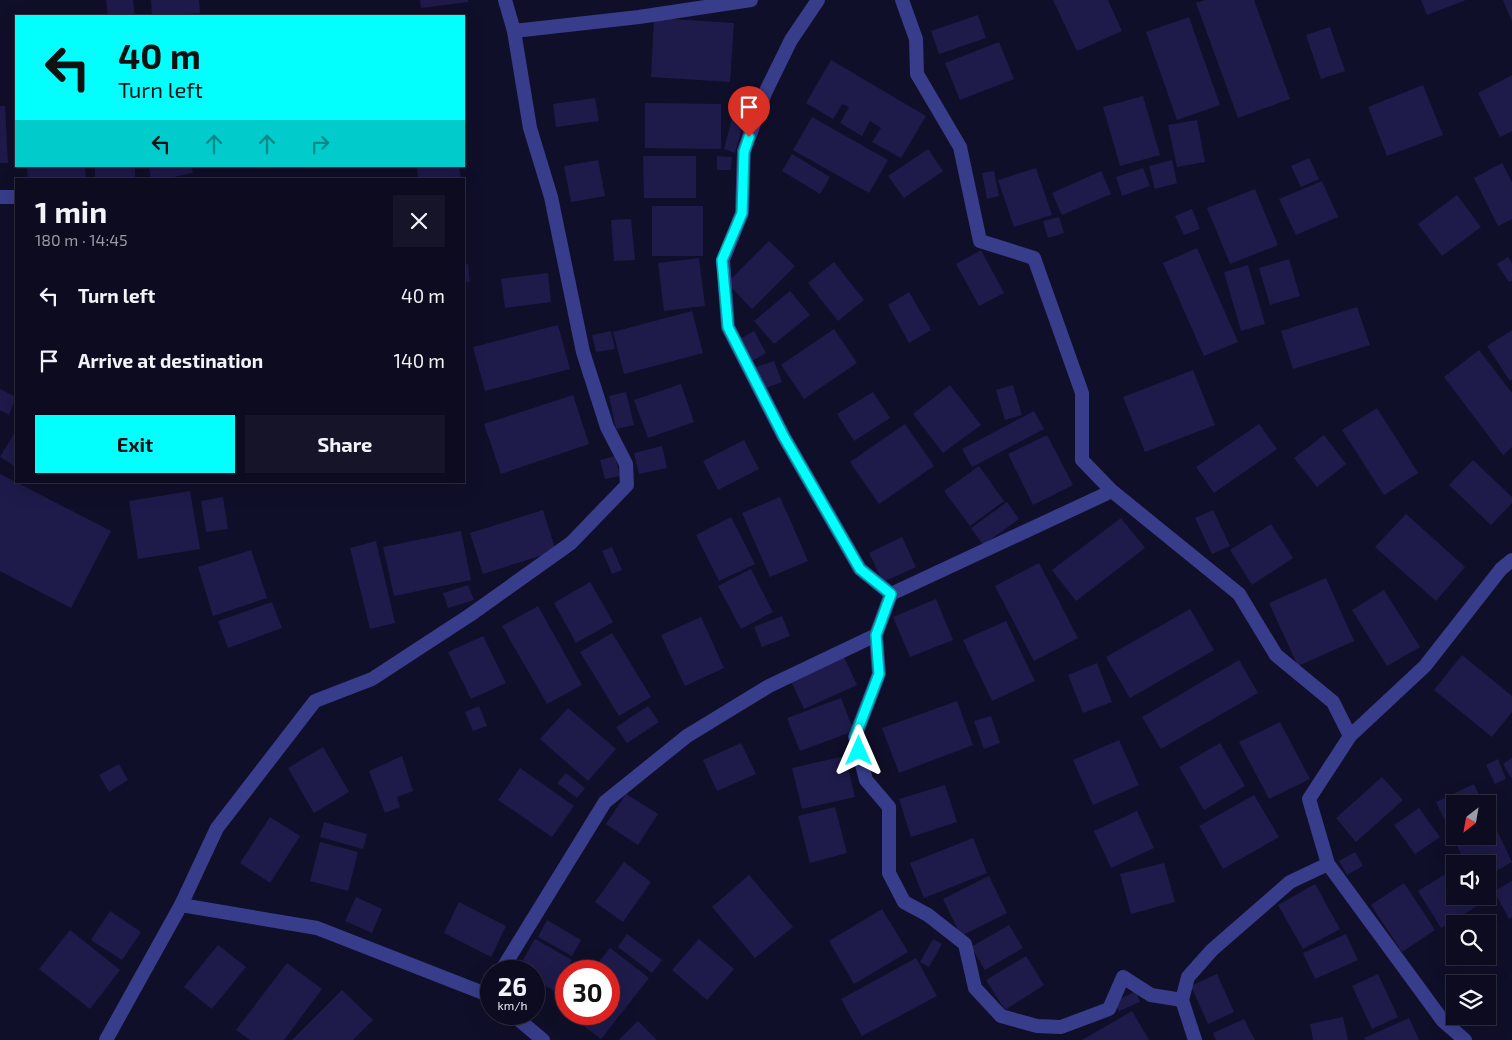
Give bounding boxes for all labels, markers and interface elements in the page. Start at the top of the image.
text: 40 m [118,34,201,76]
icon: left [35,35,100,100]
text: Turn left [118,76,203,102]
pin [728,86,770,137]
icon: arrive [735,93,763,121]
icon: left [147,130,175,158]
icon: ahead [200,130,228,158]
icon: ahead [253,130,281,158]
icon: right [306,130,334,158]
text: 1 min [35,193,107,229]
button: close [393,195,445,247]
text: 180 m · 14:45 [35,230,128,249]
icon: left [35,282,63,310]
text: Turn left [78,284,155,307]
text: 40 m [401,284,445,307]
icon: arrive [35,347,63,375]
text: Arrive at destination [78,349,263,372]
text: 140 m [393,349,445,372]
button: Exit [35,415,235,473]
button: Share [245,415,445,473]
position arrow [832,724,884,776]
north arrow [1446,795,1496,845]
map controls [1446,795,1496,1025]
button: sound [1446,855,1496,905]
button: search [1446,915,1496,965]
speed limit sign: 30 [555,960,620,1025]
text: 26 [498,971,527,1001]
button: layers [1446,975,1496,1025]
text: km/h [498,998,527,1012]

